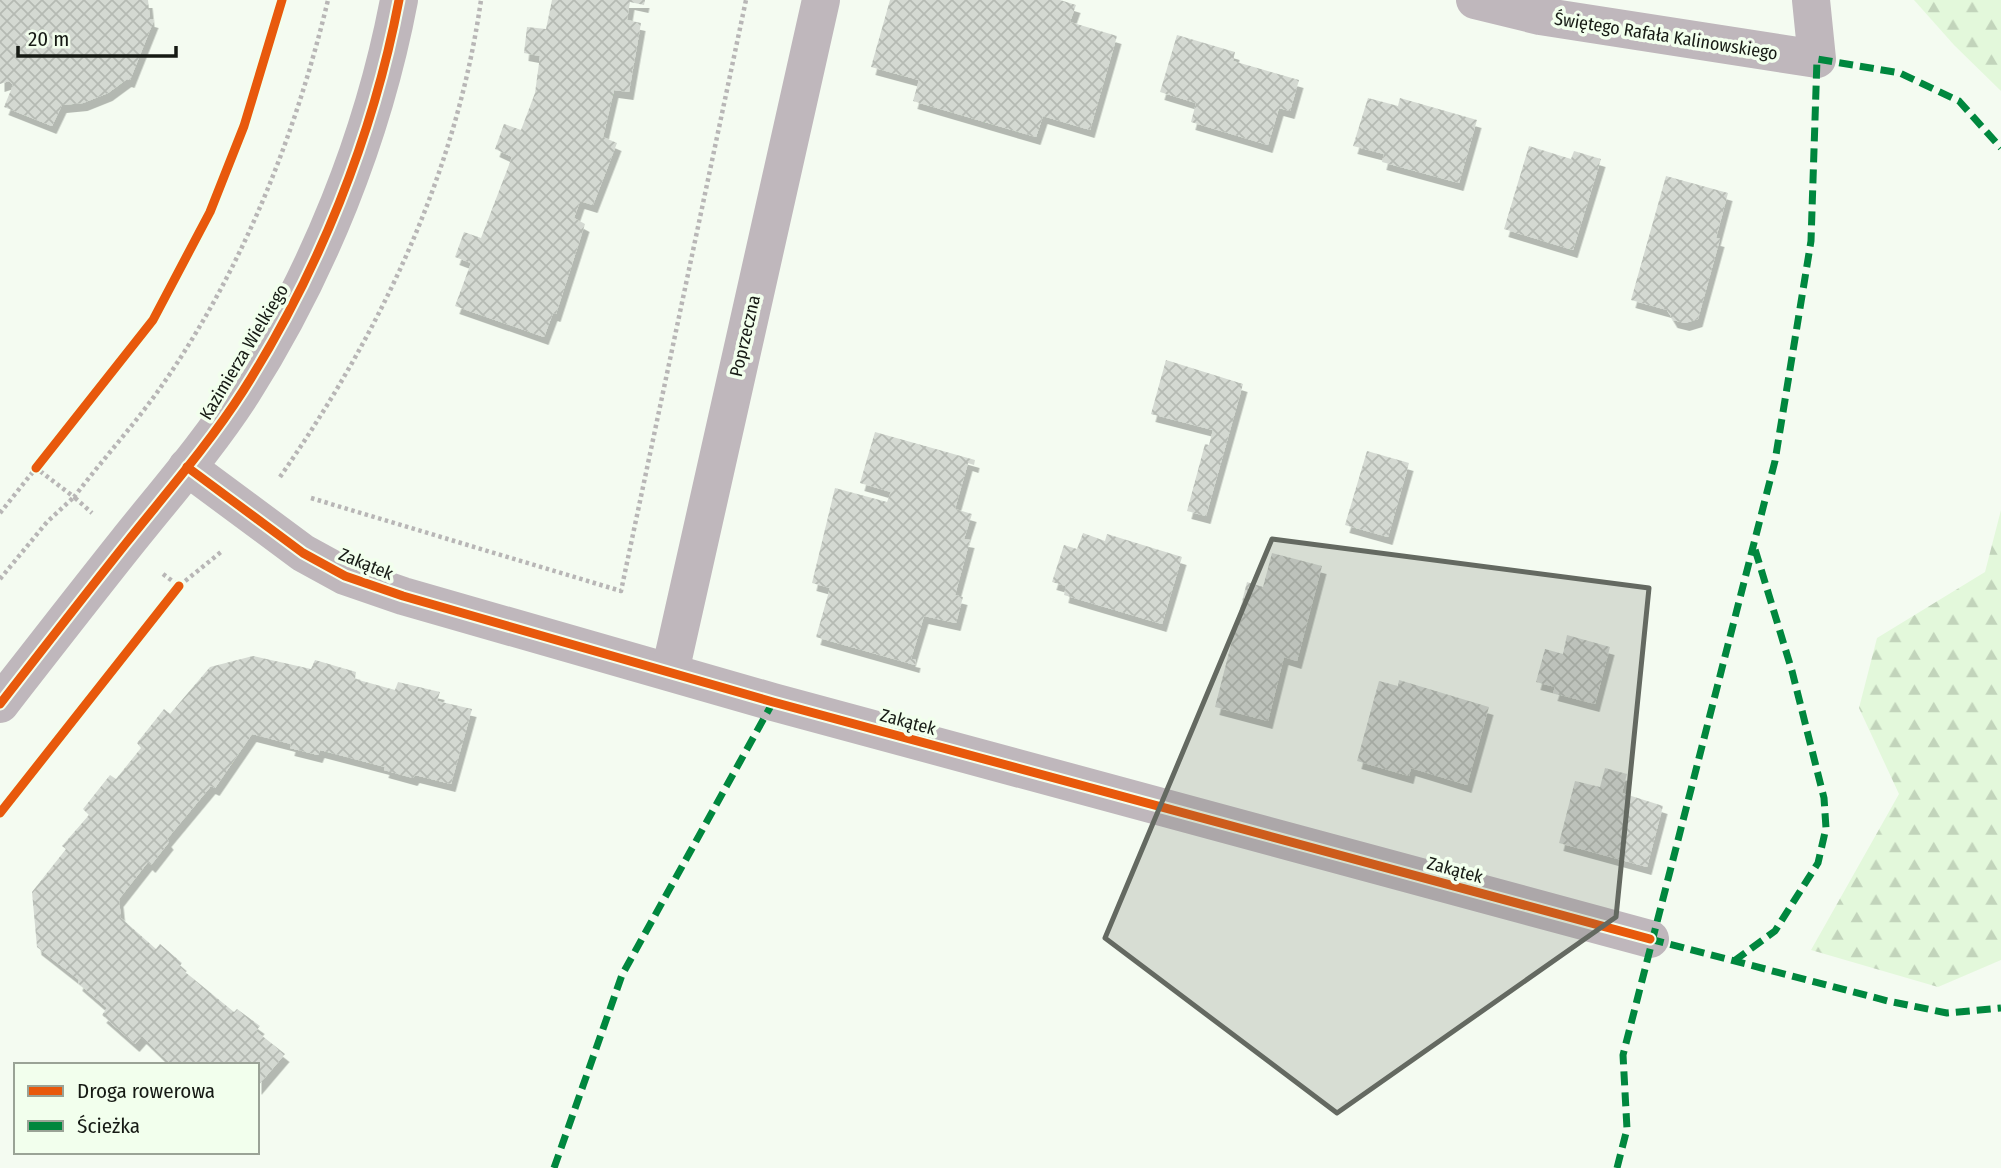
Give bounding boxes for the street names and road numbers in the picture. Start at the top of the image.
street label: Świętego Rafała Kalinowskiego [1553,7,1779,65]
street label: Kazimierza Wielkiego [195,280,293,424]
street label: Poprzeczna [725,293,765,379]
street label: Zakątek [336,543,397,585]
street label: Zakątek [878,704,939,740]
street label: Zakątek [1425,852,1486,888]

